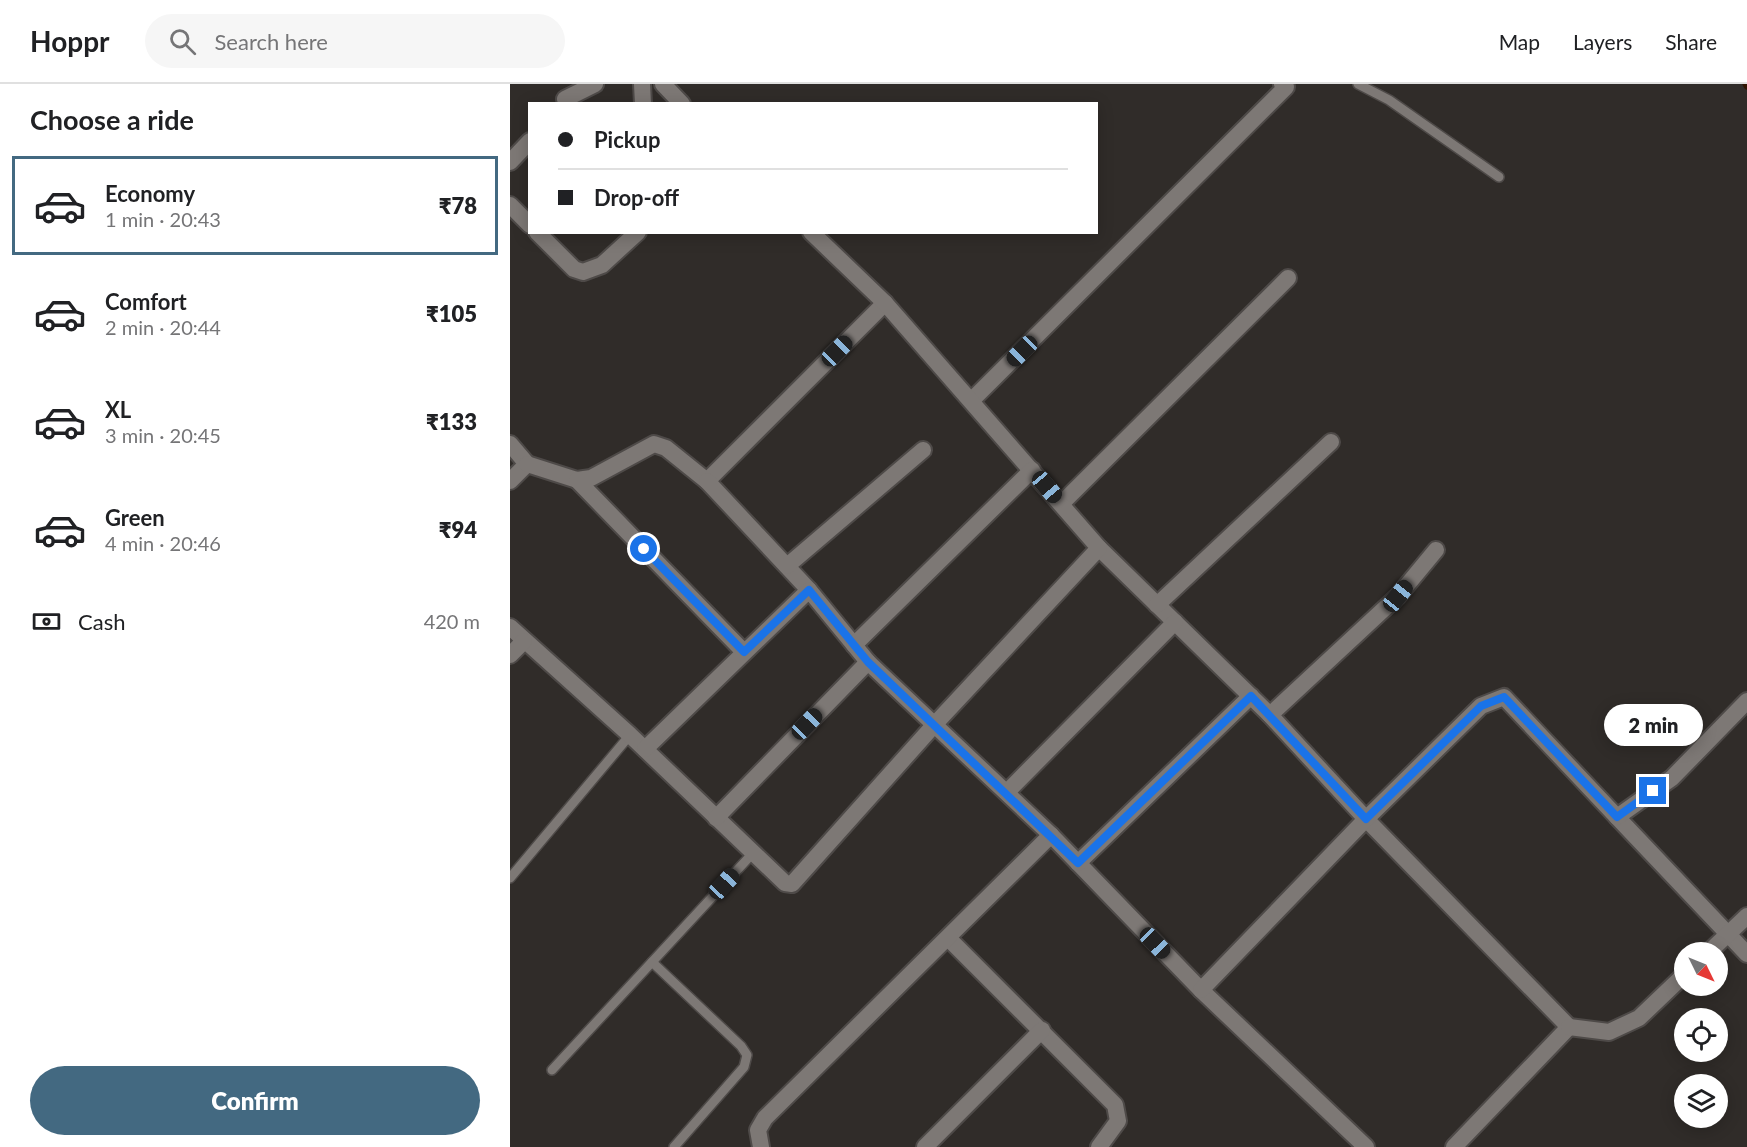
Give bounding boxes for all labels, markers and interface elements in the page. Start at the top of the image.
search box [145,14,565,68]
text: Hoppr [30,24,109,58]
icon: search [166,25,199,58]
text: Search here [214,28,328,55]
text: Map [1499,29,1540,54]
text: Layers [1573,29,1632,54]
text: Share [1665,29,1717,54]
text: Choose a ride [30,103,194,136]
text: Pickup [594,126,660,153]
icon: car [33,179,87,233]
text: Economy [105,180,195,207]
text: Drop-off [594,184,679,211]
text: ₹78 [439,192,477,219]
text: 1 min · 20:43 [105,207,221,231]
icon: car [33,287,87,341]
text: Comfort [105,288,187,315]
text: ₹105 [426,300,477,327]
text: 2 min · 20:44 [105,315,221,339]
car [818,332,856,370]
car [1003,332,1041,370]
icon: car [33,395,87,449]
text: XL [105,396,131,423]
text: ₹133 [426,408,477,435]
text: 3 min · 20:45 [105,423,221,447]
car [1029,467,1065,507]
icon: car [33,503,87,557]
text: Green [105,504,165,531]
text: ₹94 [439,516,477,543]
text: 4 min · 20:46 [105,531,221,555]
route start [630,535,657,562]
car [1380,576,1416,616]
icon: cash [30,605,63,638]
text: Cash [78,608,125,635]
text: 420 m [424,609,480,633]
callout: 2 min [1604,704,1702,746]
car [788,705,826,743]
text: 2 min [1629,713,1678,737]
route end [1639,777,1666,804]
car [705,865,743,903]
car [1136,924,1174,962]
north arrow [1674,942,1728,996]
map controls [1674,942,1728,1128]
button: locate [1674,1008,1728,1062]
button: Confirm [30,1066,480,1135]
button: layers [1674,1074,1728,1128]

